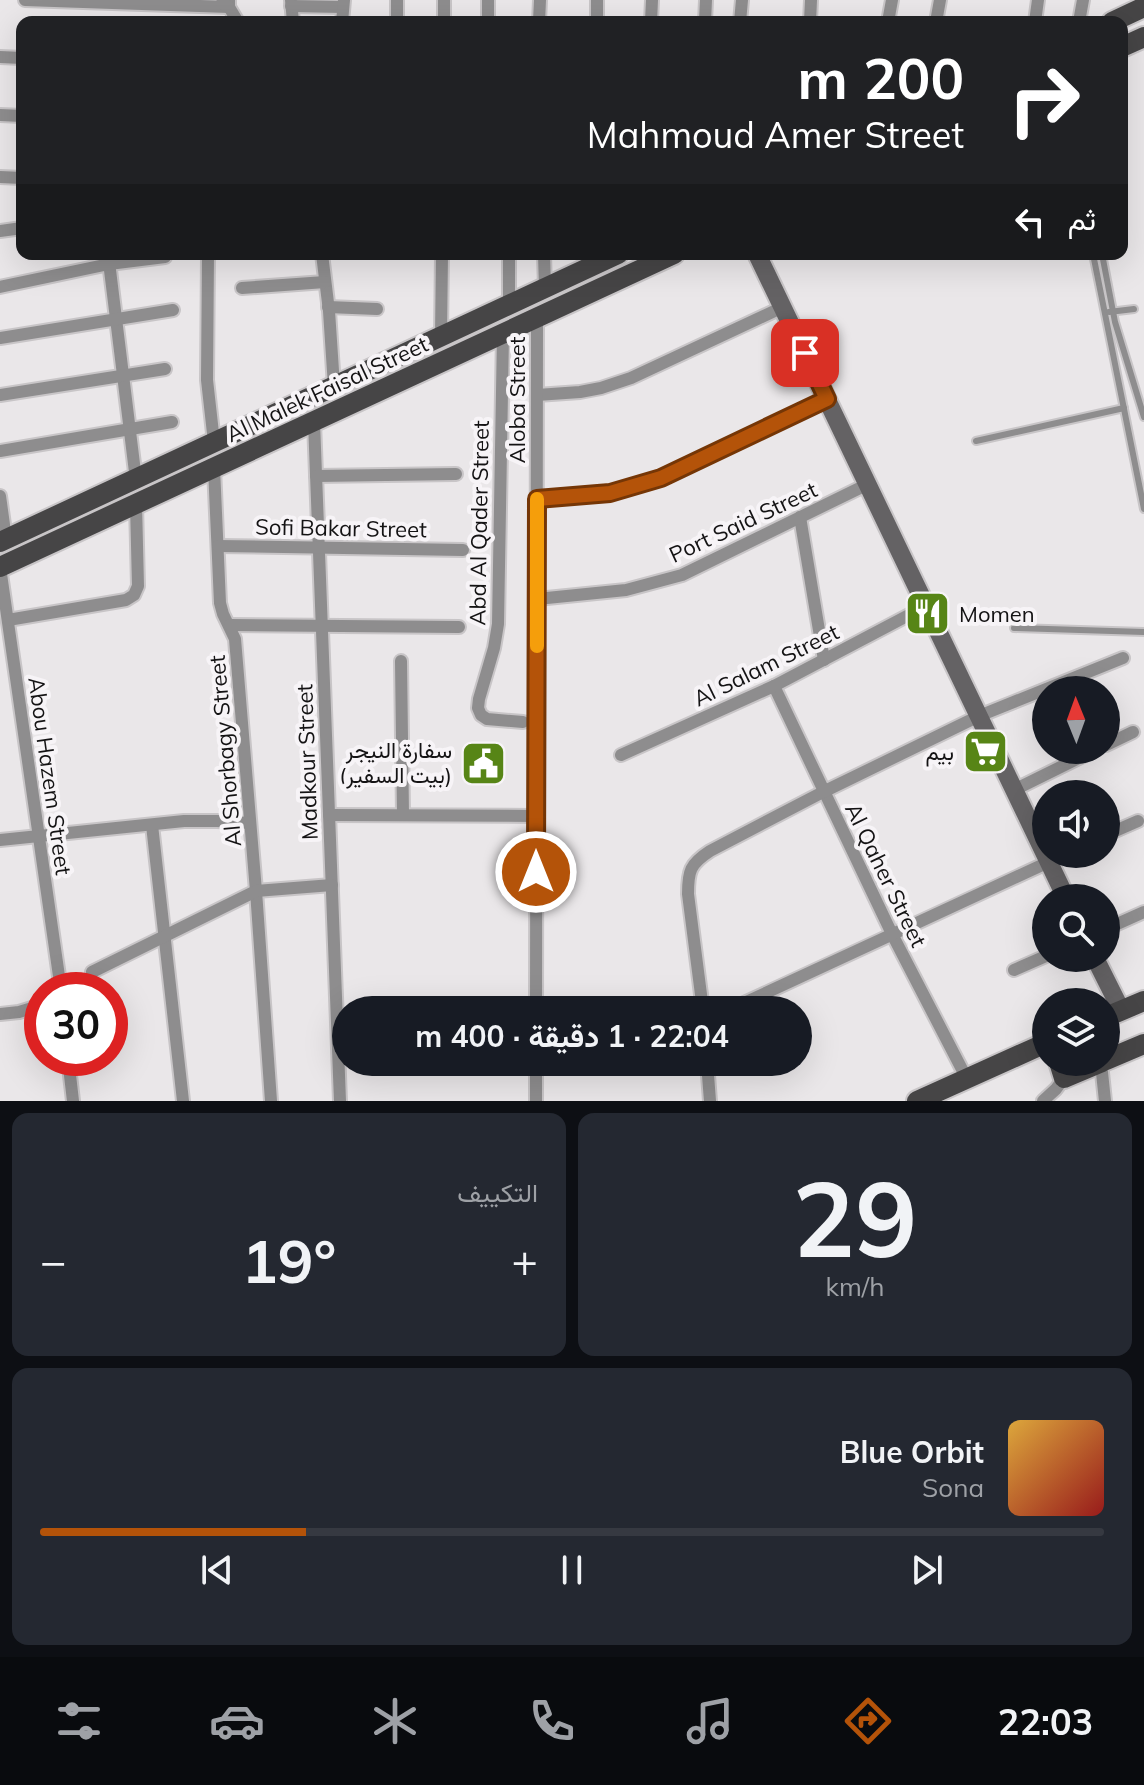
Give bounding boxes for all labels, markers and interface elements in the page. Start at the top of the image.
text: 200 m [797,43,964,113]
icon: right [992,48,1096,152]
text: Mahmoud Amer Street [587,112,964,157]
icon: left [1008,200,1052,244]
text: ثم [1068,200,1096,238]
pin [771,319,839,387]
street label: Al Malek Faisal Street [221,330,433,448]
icon: arrive [783,331,827,375]
street label: Aloba Street [503,336,531,463]
street label: Abd Al Qader Street [463,420,495,626]
street label: Port Said Street [664,475,822,569]
street label: Sofi Bakar Street [255,513,427,544]
restaurant icon: Momen [904,590,952,638]
place label: Momen [959,600,1035,628]
street label: Al Salam Street [689,618,844,712]
street label: Al Shorbagy Street [203,654,247,848]
street label: Abou Hazem Street [22,675,78,877]
north arrow [1032,676,1120,764]
map controls [1032,676,1120,1076]
street label: Madkour Street [290,683,324,841]
supermarket icon: بيم [961,728,1009,776]
place label: سفارة النيجر (بيت السفير) [339,736,452,789]
place label: بيم [926,738,954,767]
public building icon: سفارة النيجر (بيت السفير) [459,739,507,787]
button: sound [1032,780,1120,868]
street label: Al Qaher Street [839,798,933,952]
position arrow [494,830,578,914]
button: search [1032,884,1120,972]
speed limit sign: 30 [24,972,128,1076]
button: layers [1032,988,1120,1076]
text: 22:04 · 1 دقيقة · 400 m [415,1017,729,1055]
text: 29 [793,1152,917,1283]
text: التكييف [457,1176,538,1209]
text: 19° [242,1223,336,1298]
text: − [40,1233,66,1288]
text: + [512,1233,538,1288]
text: km/h [826,1270,884,1303]
text: Blue Orbit [840,1433,984,1471]
text: Sona [922,1471,984,1504]
icon: previous [195,1548,239,1592]
icon: pause [550,1548,594,1592]
icon: next [905,1548,949,1592]
icon: filters [51,1693,107,1749]
icon: car [209,1693,265,1749]
icon: climate [367,1693,423,1749]
icon: phone [524,1693,580,1749]
icon: music [682,1693,738,1749]
icon: directions [840,1693,896,1749]
text: 22:03 [998,1699,1093,1744]

